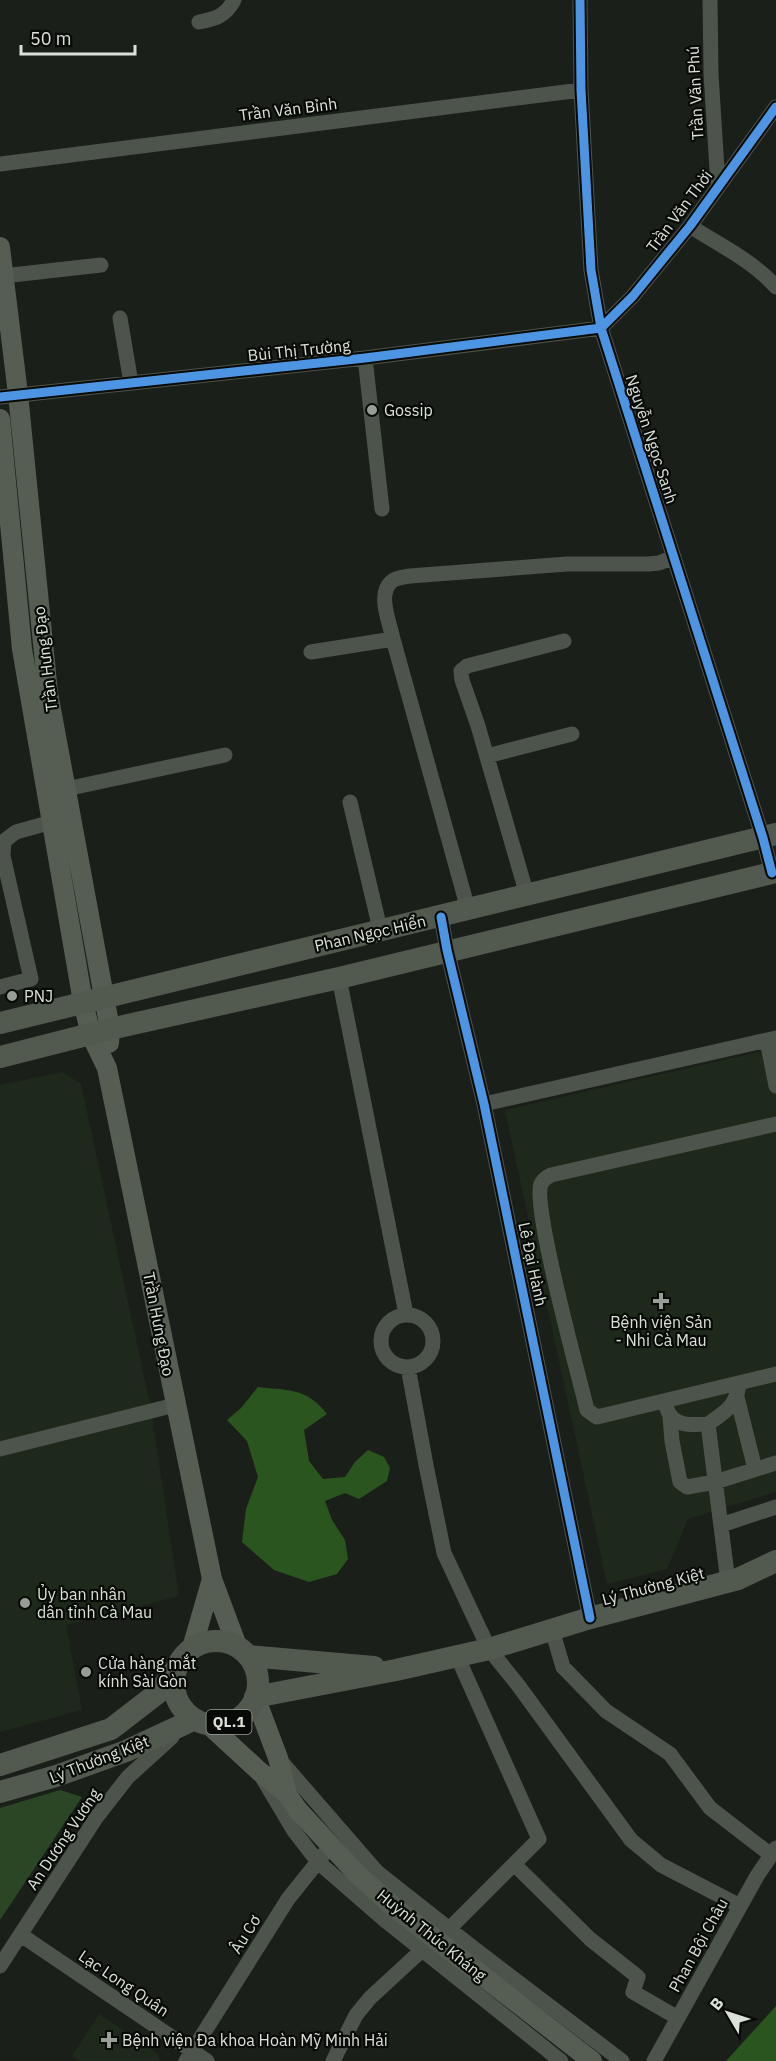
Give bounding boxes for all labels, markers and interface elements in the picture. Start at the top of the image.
scale bar [21,18,135,56]
text: 50 m [30,27,72,50]
street label: Trần Văn Phú [683,45,707,141]
street label: Trần Văn Bỉnh [238,93,338,125]
street label: Trần Văn Thời [642,166,716,256]
street label: Bùi Thị Trường [247,335,352,365]
street label: Nguyễn Ngọc Sanh [622,372,682,506]
place label: Gossip [384,400,433,420]
marker: Gossip [365,403,379,417]
street label: Trần Hưng Đạo [29,605,61,713]
street label: Phan Ngọc Hiển [312,910,428,956]
place label: PNJ [24,986,53,1006]
marker: PNJ [5,989,19,1003]
street label: Lê Đại Hành [514,1220,552,1308]
street label: Trần Hưng Đạo [139,1270,179,1378]
marker: Bệnh viện Sản - Nhi Cà Mau [652,1292,670,1310]
place label: Bệnh viện Sản - Nhi Cà Mau [610,1312,712,1350]
street label: Lý Thường Kiệt [600,1563,706,1609]
place label: Ủy ban nhân dân tỉnh Cà Mau [37,1584,152,1622]
marker: Ủy ban nhân dân tỉnh Cà Mau [18,1596,32,1610]
place label: Cửa hàng mắt kính Sài Gòn [98,1653,196,1691]
marker: Cửa hàng mắt kính Sài Gòn [79,1665,93,1679]
road number: QL.1 [206,1710,252,1734]
street label: Lý Thường Kiệt [46,1731,152,1787]
street label: An Dương Vương [22,1784,105,1894]
street label: Huỳnh Thúc Kháng [373,1885,491,1986]
street label: Phan Bội Châu [664,1895,732,1995]
street label: Âu Cơ [225,1911,265,1957]
street label: Lạc Long Quân [75,1945,173,2021]
north arrow [698,1983,758,2043]
text: B [705,1993,728,2014]
place label: Bệnh viện Đa khoa Hoàn Mỹ Minh Hải [122,2030,388,2050]
marker: Bệnh viện Đa khoa Hoàn Mỹ Minh Hải [100,2031,118,2049]

